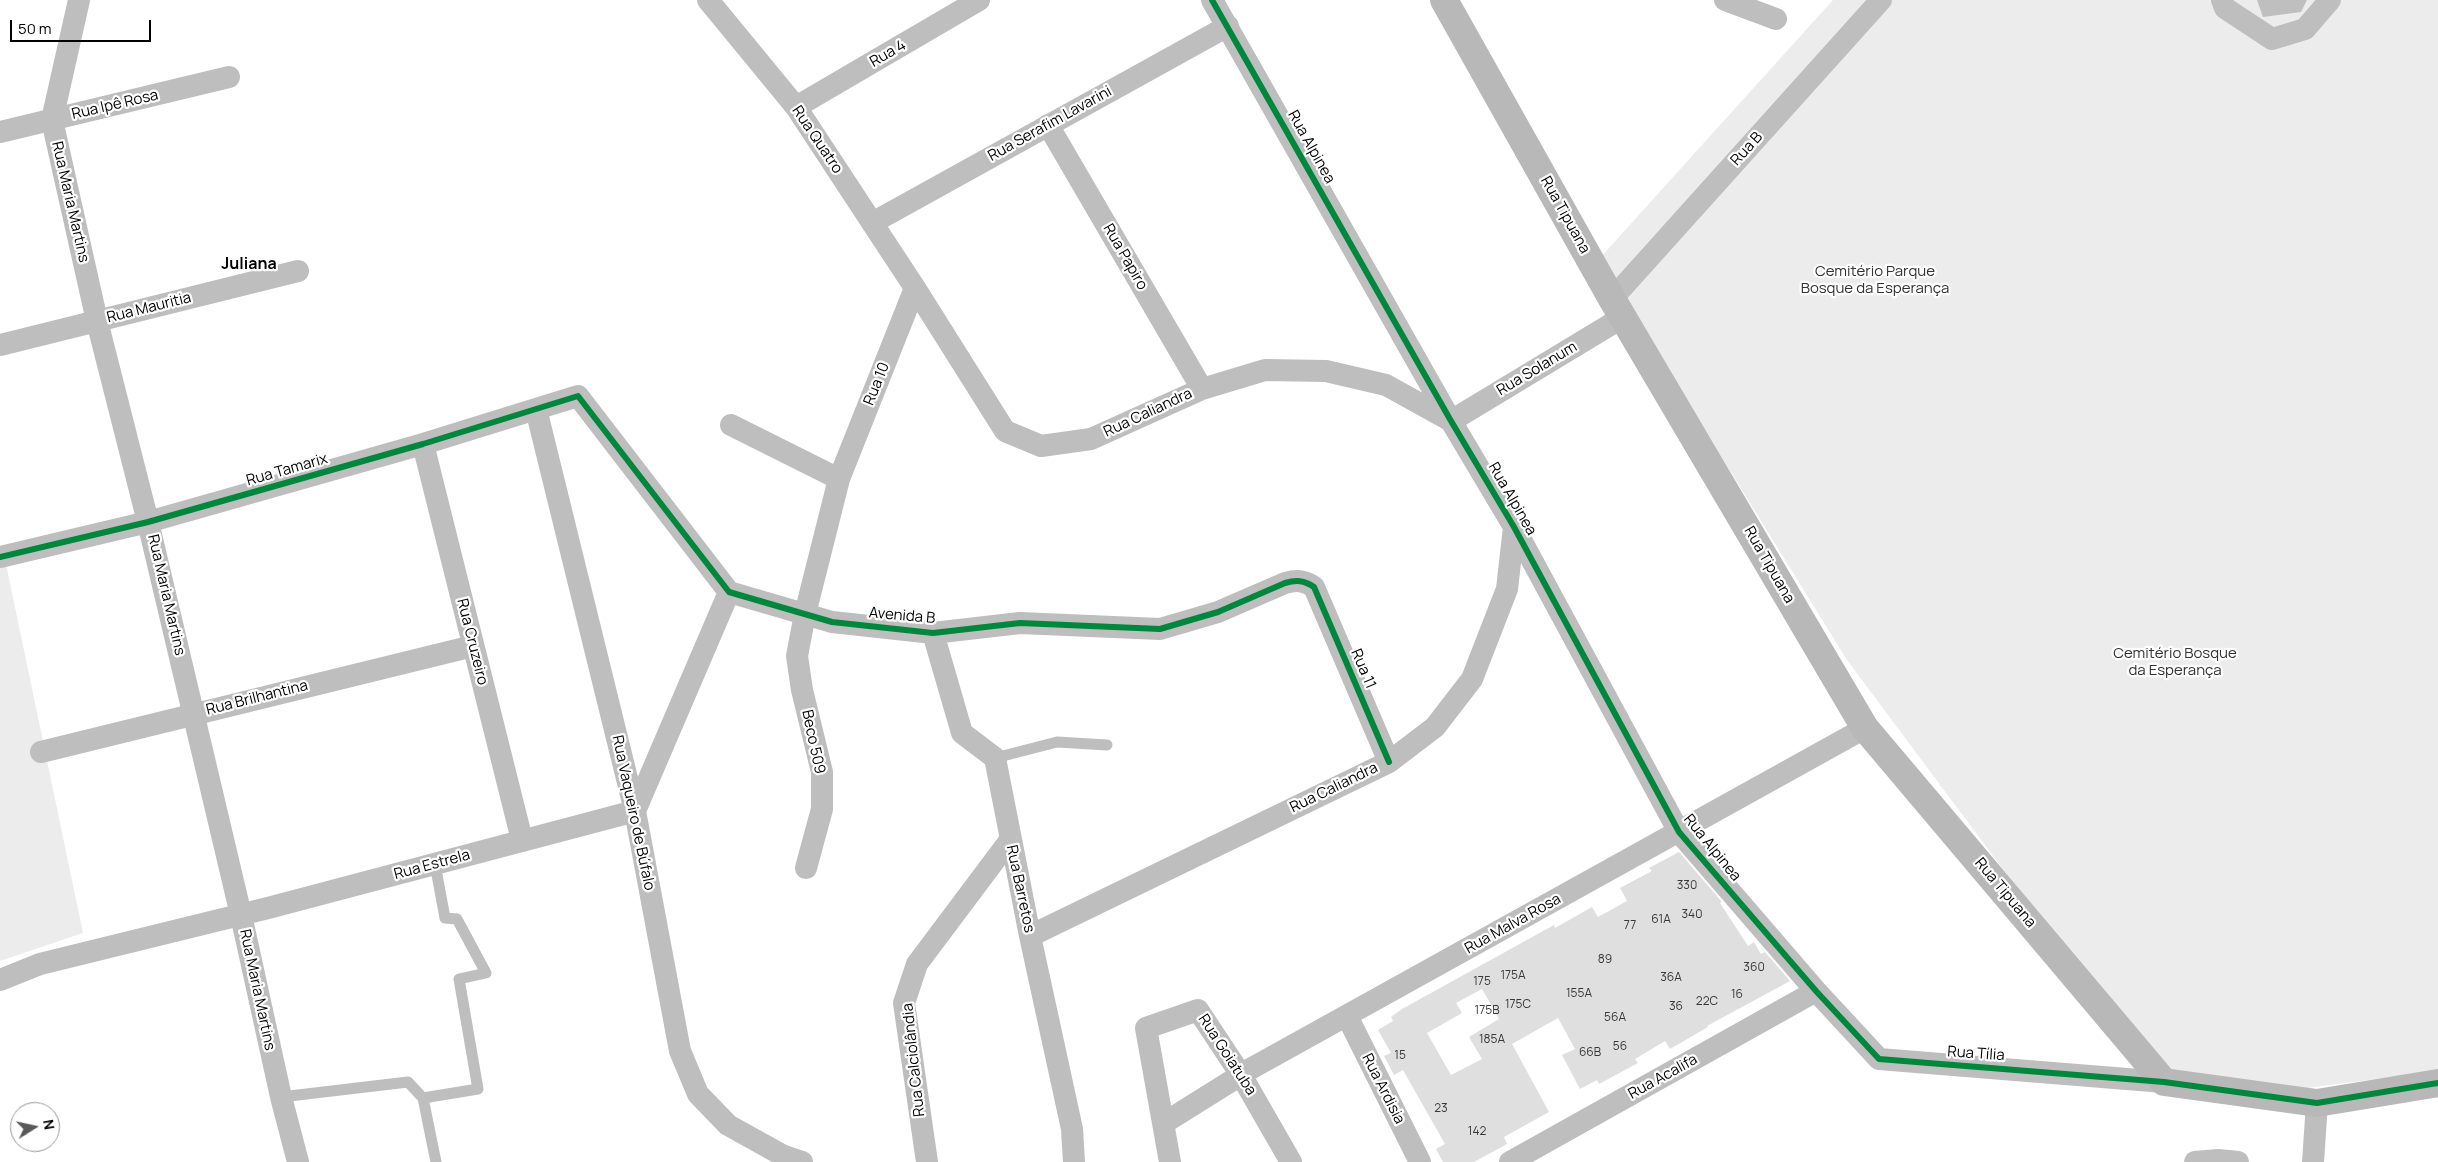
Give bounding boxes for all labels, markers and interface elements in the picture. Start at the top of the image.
scale bar [12,10,154,42]
text: 50 m [18,18,52,39]
street label: Rua 4 [867,37,909,71]
street label: Rua Serafim Lavarini [985,83,1115,165]
street label: Rua Ipê Rosa [70,86,160,124]
street label: Rua Quatro [788,103,846,177]
street label: Rua Alpinea [1284,107,1338,187]
street label: Rua B [1727,129,1767,169]
street label: Rua Maria Martins [47,140,93,264]
street label: Rua Tipuana [1536,173,1594,257]
street label: Rua Papiro [1099,221,1151,293]
district label: Juliana [221,255,277,275]
park label: Cemitério Parque Bosque da Esperança [1801,263,1949,298]
street label: Rua Mauritia [105,289,193,327]
street label: Rua Solanum [1494,338,1580,400]
street label: Rua 10 [860,360,894,408]
street label: Rua Caliandra [1101,385,1195,441]
street label: Rua Tamarix [244,450,330,490]
street label: Rua Alpinea [1484,459,1540,539]
street label: Rua Tipuana [1740,523,1798,607]
street label: Rua Maria Martins [143,533,189,657]
street label: Rua Cruzeiro [453,597,491,687]
street label: Avenida B [868,604,936,628]
park label: Cemitério Bosque da Esperança [2113,645,2237,680]
street label: Rua 11 [1347,646,1379,692]
street label: Rua Brilhantina [204,677,310,719]
street label: Beco 509 [797,708,829,776]
street label: Rua Vaqueiro de Búfalo [608,734,658,892]
street label: Rua Caliandra [1287,759,1381,817]
street label: Rua Alpinea [1680,811,1744,885]
street label: Rua Barretos [1002,844,1038,934]
street label: Rua Estrela [392,846,472,884]
street label: Rua Tipuana [1971,854,2039,932]
house number: 330 [1677,879,1697,893]
street label: Rua Malva Rosa [1462,890,1564,958]
house number: 340 [1681,908,1703,922]
house number: 61A [1651,913,1671,927]
house number: 77 [1624,919,1636,933]
street label: Rua Maria Martins [235,928,279,1052]
house number: 89 [1598,953,1612,967]
house number: 360 [1743,961,1765,975]
house number: 175A [1500,969,1526,983]
house number: 36A [1660,971,1682,985]
house number: 175 [1473,975,1491,989]
house number: 155A [1566,987,1592,1001]
house number: 16 [1731,988,1743,1002]
house number: 22C [1696,995,1718,1009]
house number: 175C [1505,998,1531,1012]
house number: 36 [1669,1000,1683,1014]
street label: Rua Calciolândia [899,1002,929,1118]
house number: 175B [1475,1004,1499,1018]
street label: Rua Goiatuba [1194,1011,1260,1099]
house number: 56A [1604,1011,1626,1025]
house number: 185A [1479,1033,1505,1047]
house number: 56 [1613,1040,1627,1054]
street label: Rua Tília [1947,1043,2005,1065]
house number: 66B [1579,1046,1601,1060]
house number: 15 [1394,1049,1406,1063]
street label: Rua Ardisia [1358,1051,1408,1127]
street label: Rua Acalifa [1625,1051,1701,1103]
north arrow [10,1102,60,1152]
house number: 23 [1434,1102,1448,1116]
text: N [39,1118,60,1131]
house number: 142 [1468,1125,1486,1139]

